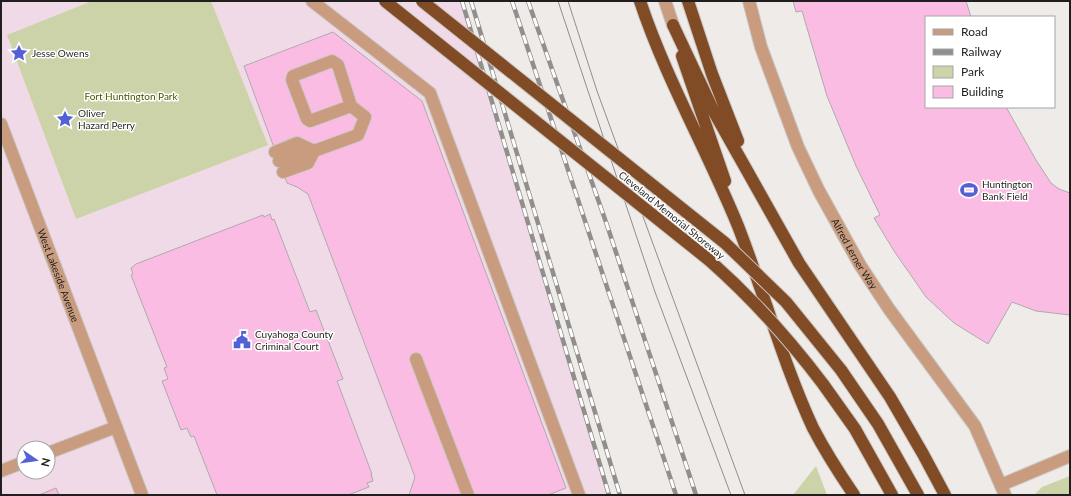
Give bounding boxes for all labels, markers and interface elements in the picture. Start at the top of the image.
legend [925,16,1055,108]
text: Road [961,24,988,39]
place icon: Jesse Owens [9,43,29,63]
text: Railway [961,44,1002,59]
place label: Jesse Owens [32,47,89,59]
text: Park [961,64,985,79]
text: Building [961,84,1004,99]
park label: Fort Huntington Park [84,90,178,102]
place label: Oliver Hazard Perry [78,107,136,131]
place icon: Oliver Hazard Perry [55,109,75,129]
street label: Cleveland Memorial Shoreway [617,169,728,262]
place label: Huntington Bank Field [982,178,1032,202]
sports icon: Huntington Bank Field [959,180,979,200]
street label: Alfred Lerner Way [829,216,881,292]
street label: West Lakeside Avenue [35,227,82,324]
place label: Cuyahoga County Criminal Court [255,328,334,352]
public building icon: Cuyahoga County Criminal Court [232,330,252,350]
north arrow [16,440,56,480]
text: N [39,457,54,468]

